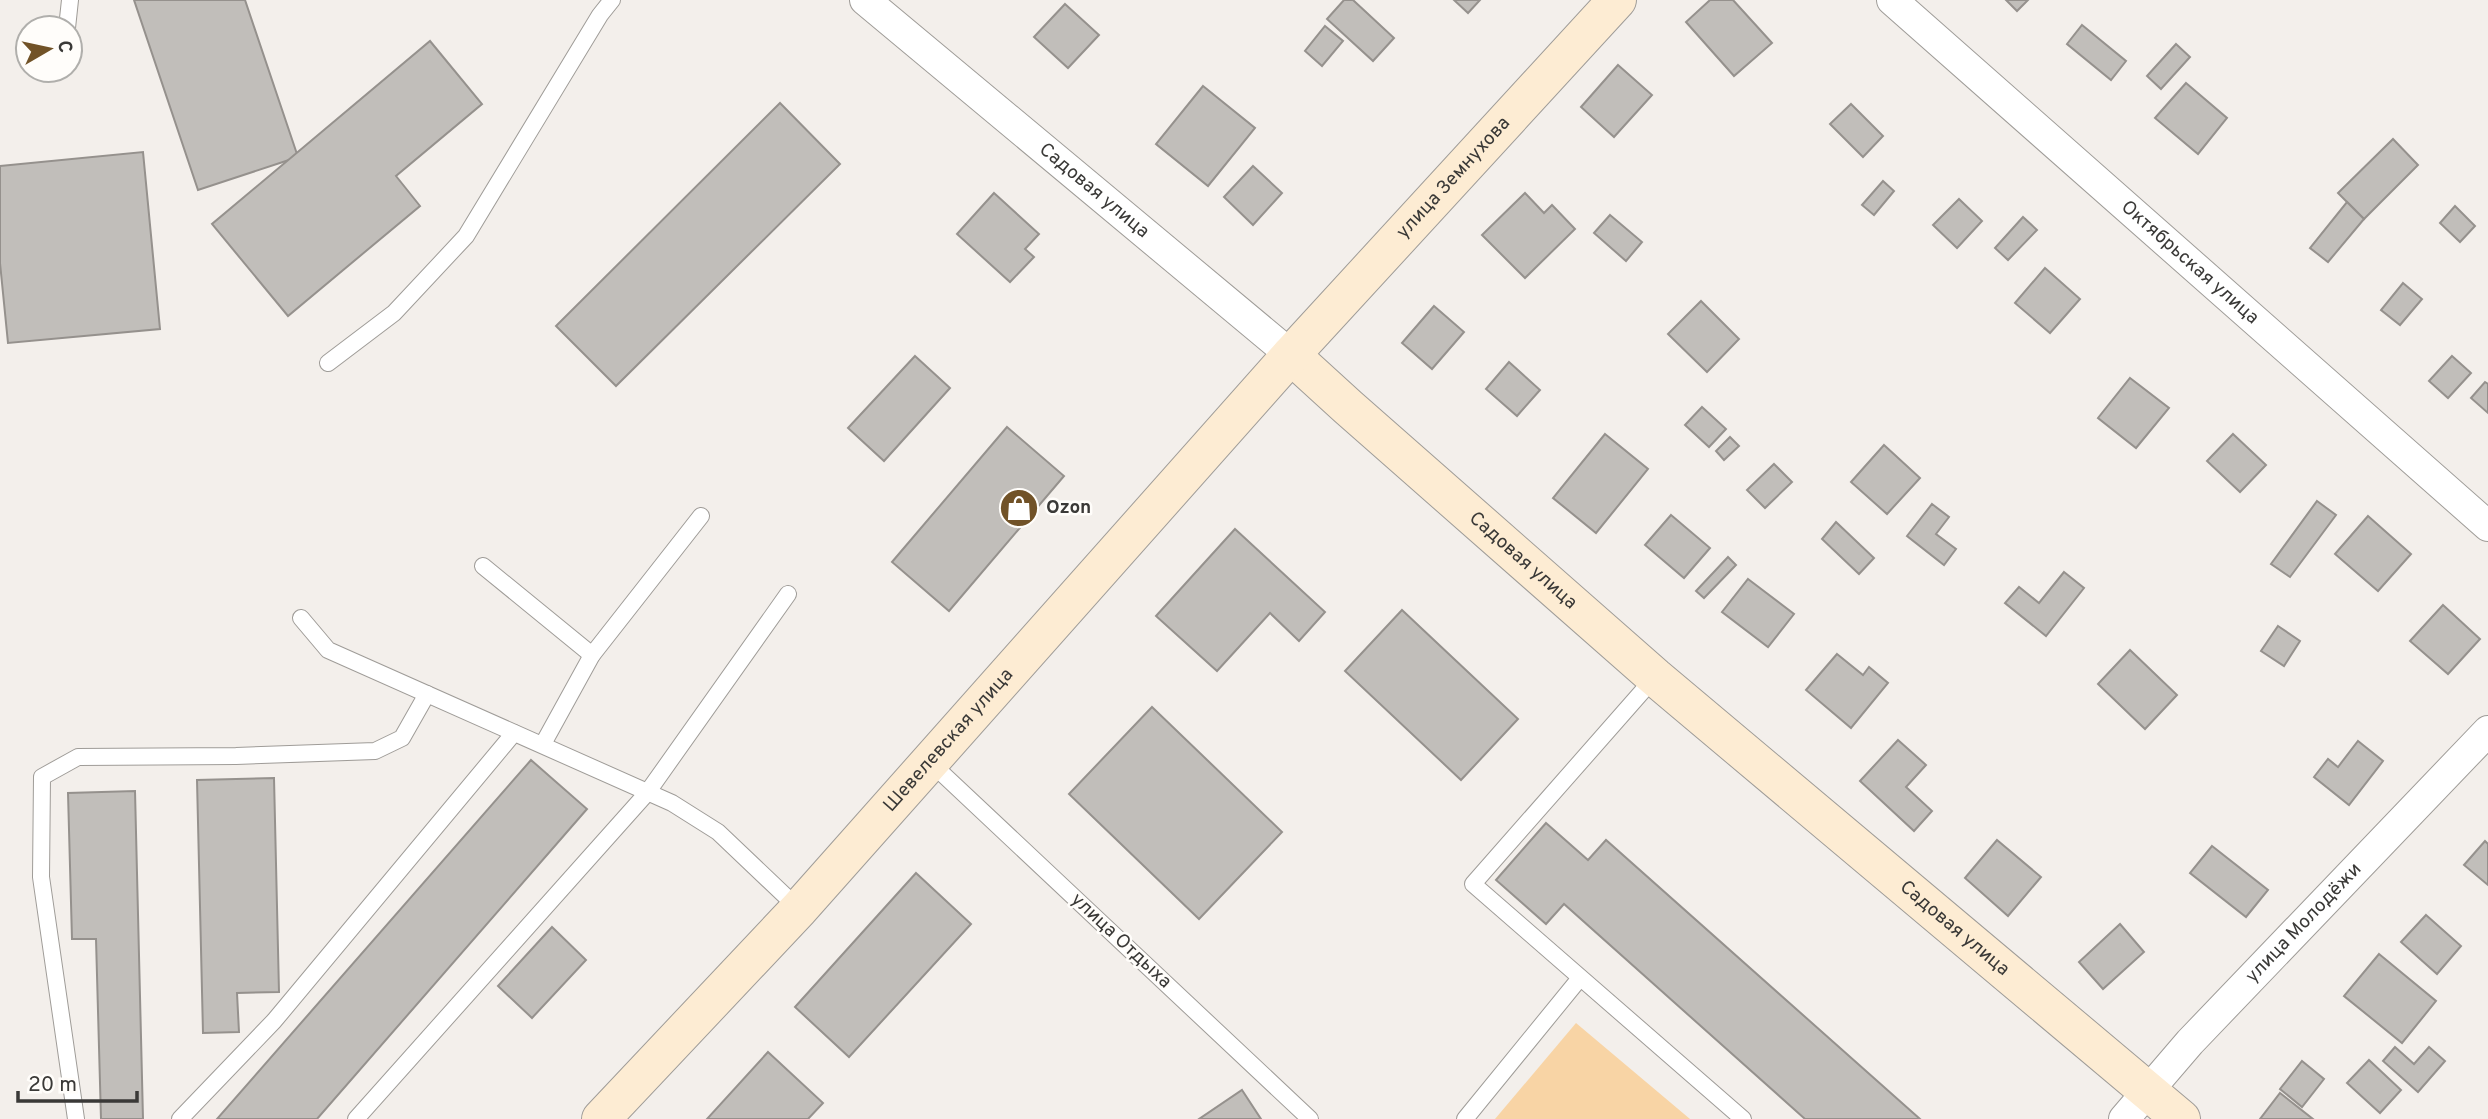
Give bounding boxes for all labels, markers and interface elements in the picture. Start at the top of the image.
north arrow [14,14,84,84]
text: С [51,39,77,55]
street label: улица Земнухова [1392,112,1516,244]
street label: Садовая улица [1034,138,1154,244]
street label: Октябрьская улица [2116,195,2264,330]
shop icon: Ozon [998,487,1040,529]
place label: Ozon [1046,496,1091,520]
street label: Садовая улица [1464,507,1582,615]
street label: Шевелевская улица [878,664,1019,817]
street label: улица Молодёжи [2241,858,2367,988]
street label: Садовая улица [1894,875,2014,982]
street label: улица Отдыха [1066,888,1176,994]
scale bar [18,1060,136,1104]
text: 20 m [28,1072,77,1099]

